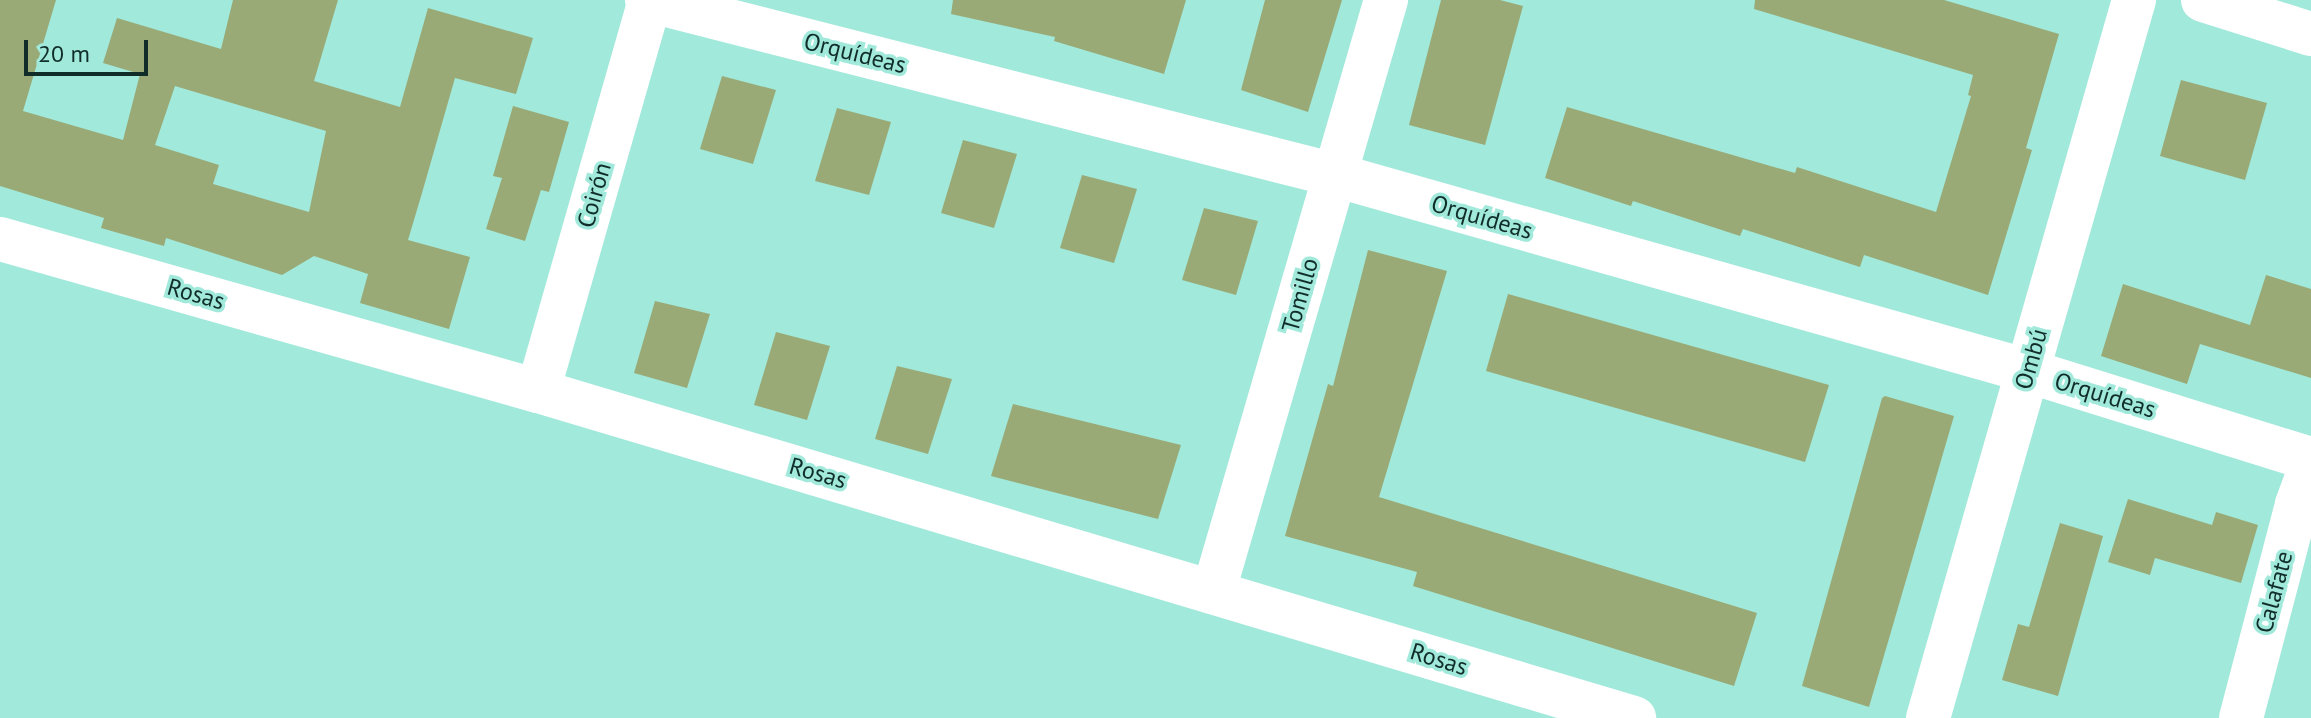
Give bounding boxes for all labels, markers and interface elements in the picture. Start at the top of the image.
scale bar [28,24,152,74]
street label: Orquídeas [801,26,909,80]
text: 20 m [38,38,90,69]
street label: Coirón [571,159,617,231]
street label: Orquídeas [1428,189,1536,245]
street label: Tomillo [1276,255,1324,335]
street label: Rosas [164,272,228,316]
street label: Ombú [2009,325,2053,393]
street label: Orquídeas [2051,366,2159,424]
street label: Rosas [786,451,850,495]
street label: Calafate [2249,548,2299,636]
street label: Rosas [1407,637,1471,681]

